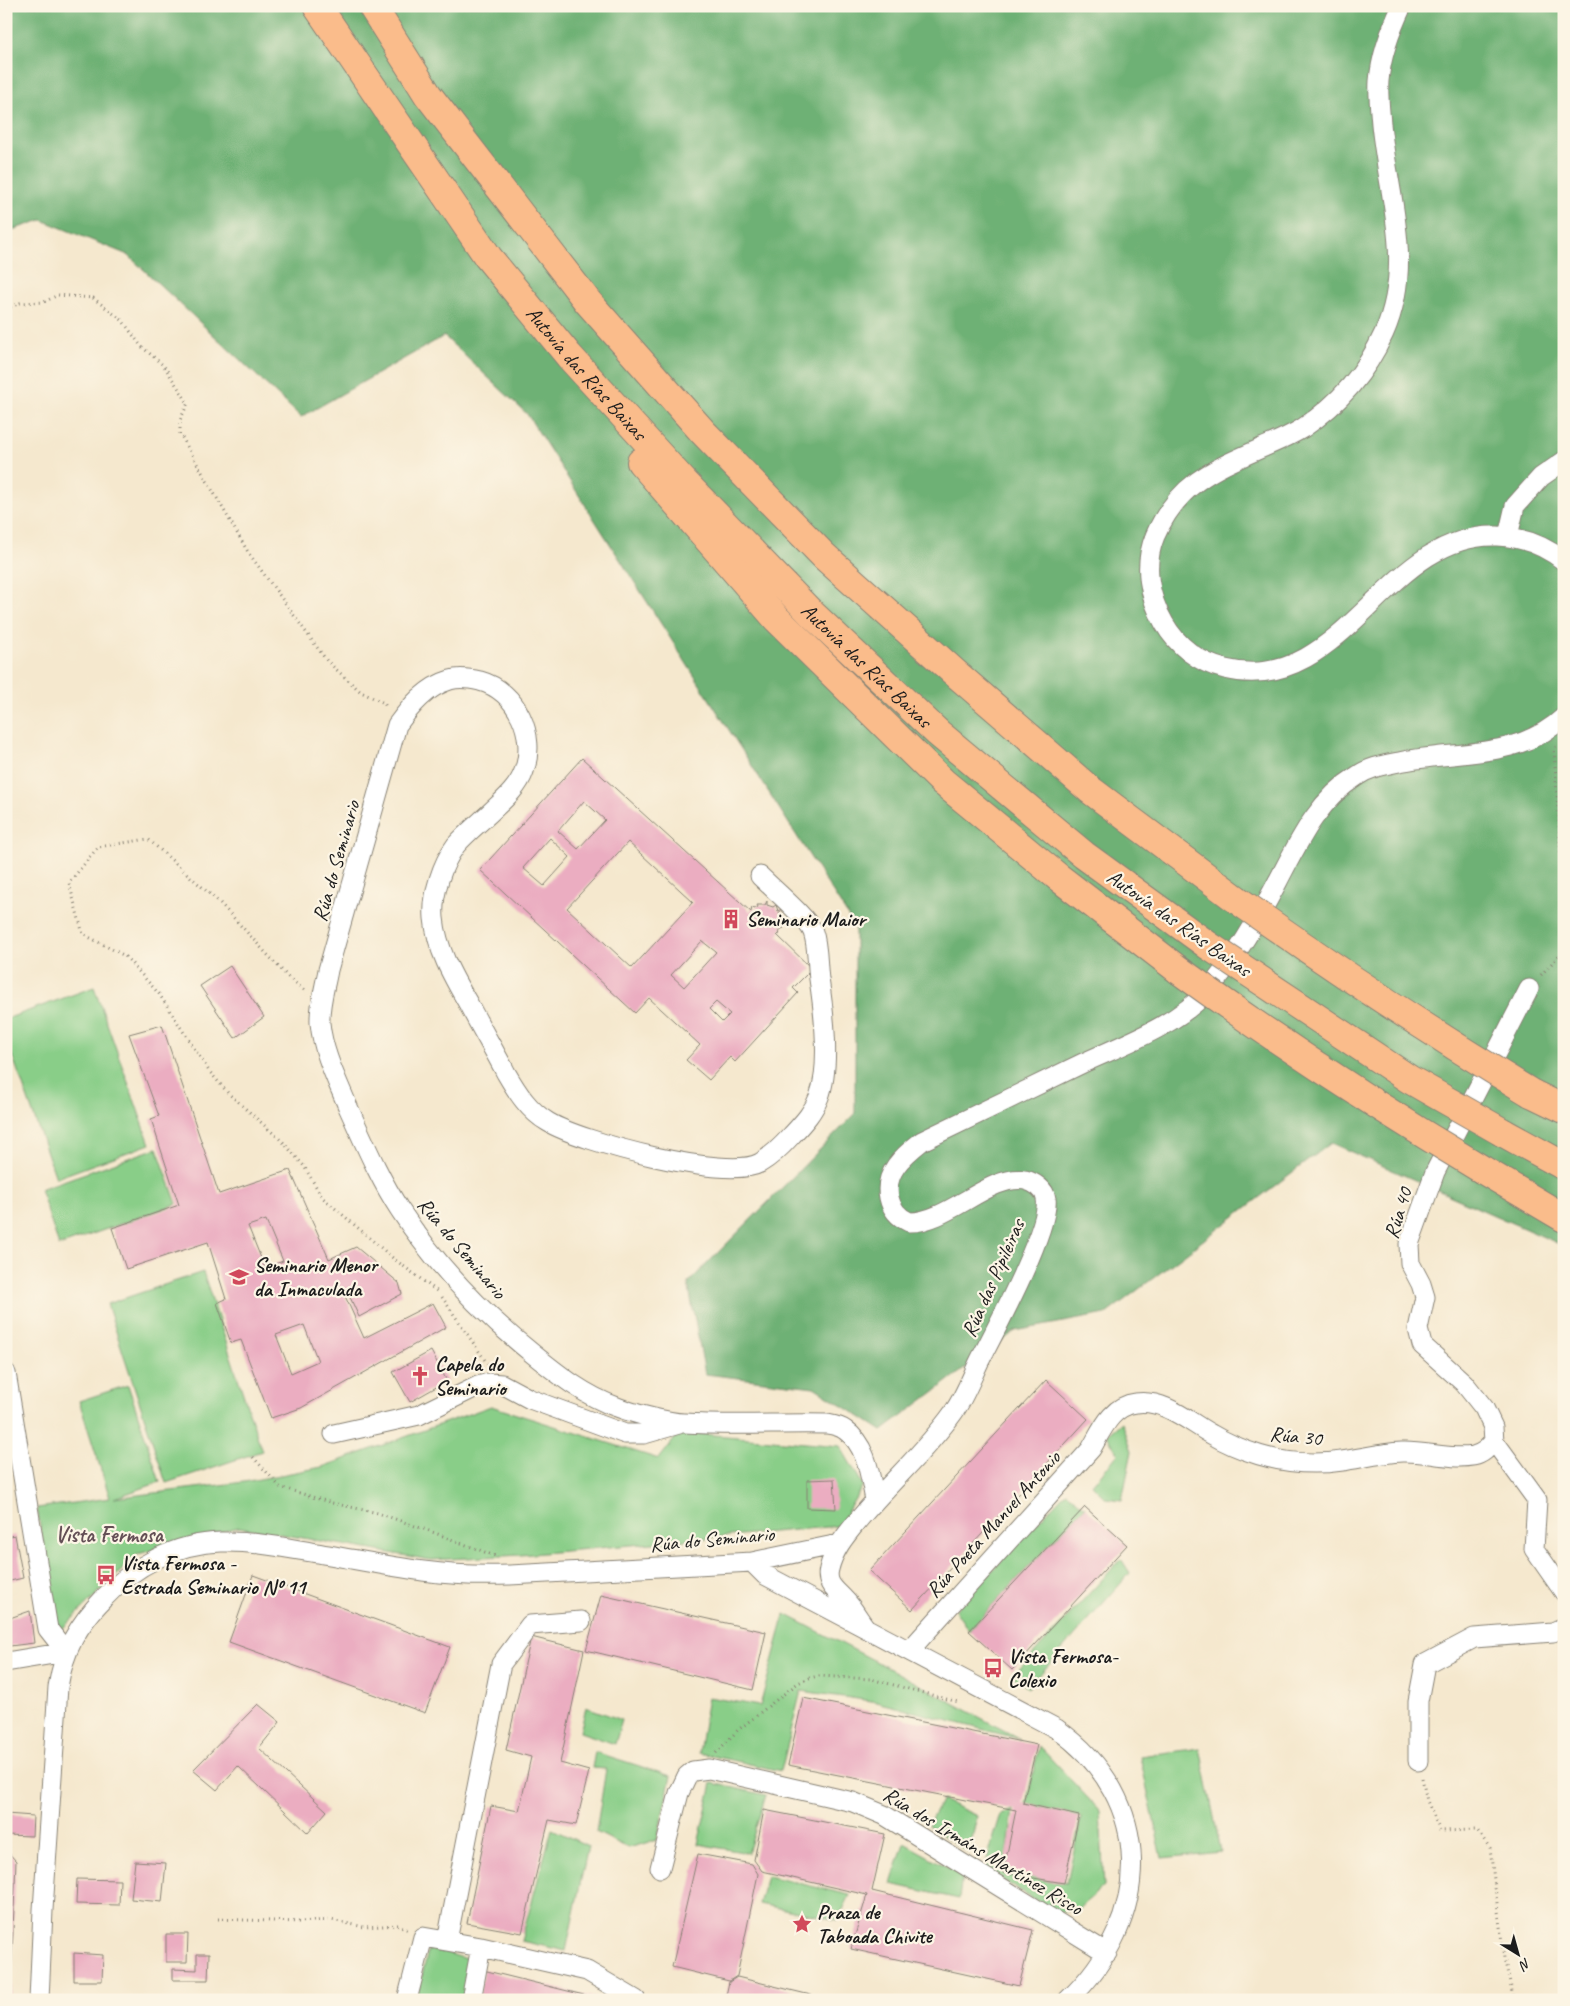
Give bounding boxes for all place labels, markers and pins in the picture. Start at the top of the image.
place label: Seminario Maior [746,906,868,932]
building icon: Seminario Maior [720,908,742,930]
place label: Seminario Menor da Inmaculada [254,1252,379,1302]
school or university icon: Seminario Menor da Inmaculada [228,1266,250,1288]
place label: Capela do Seminario [435,1351,508,1401]
church icon: Capela do Seminario [409,1365,431,1387]
place label: Vista Fermosa - Estrada Seminario Nº 11 [121,1550,308,1600]
bus stop icon: Vista Fermosa - Estrada Seminario Nº 11 [95,1564,117,1586]
place label: Vista Fermosa- Colexio [1008,1643,1119,1693]
bus stop icon: Vista Fermosa- Colexio [982,1657,1004,1679]
place label: Praza de Taboada Chivite [817,1899,934,1949]
place icon: Praza de Taboada Chivite [791,1913,813,1935]

